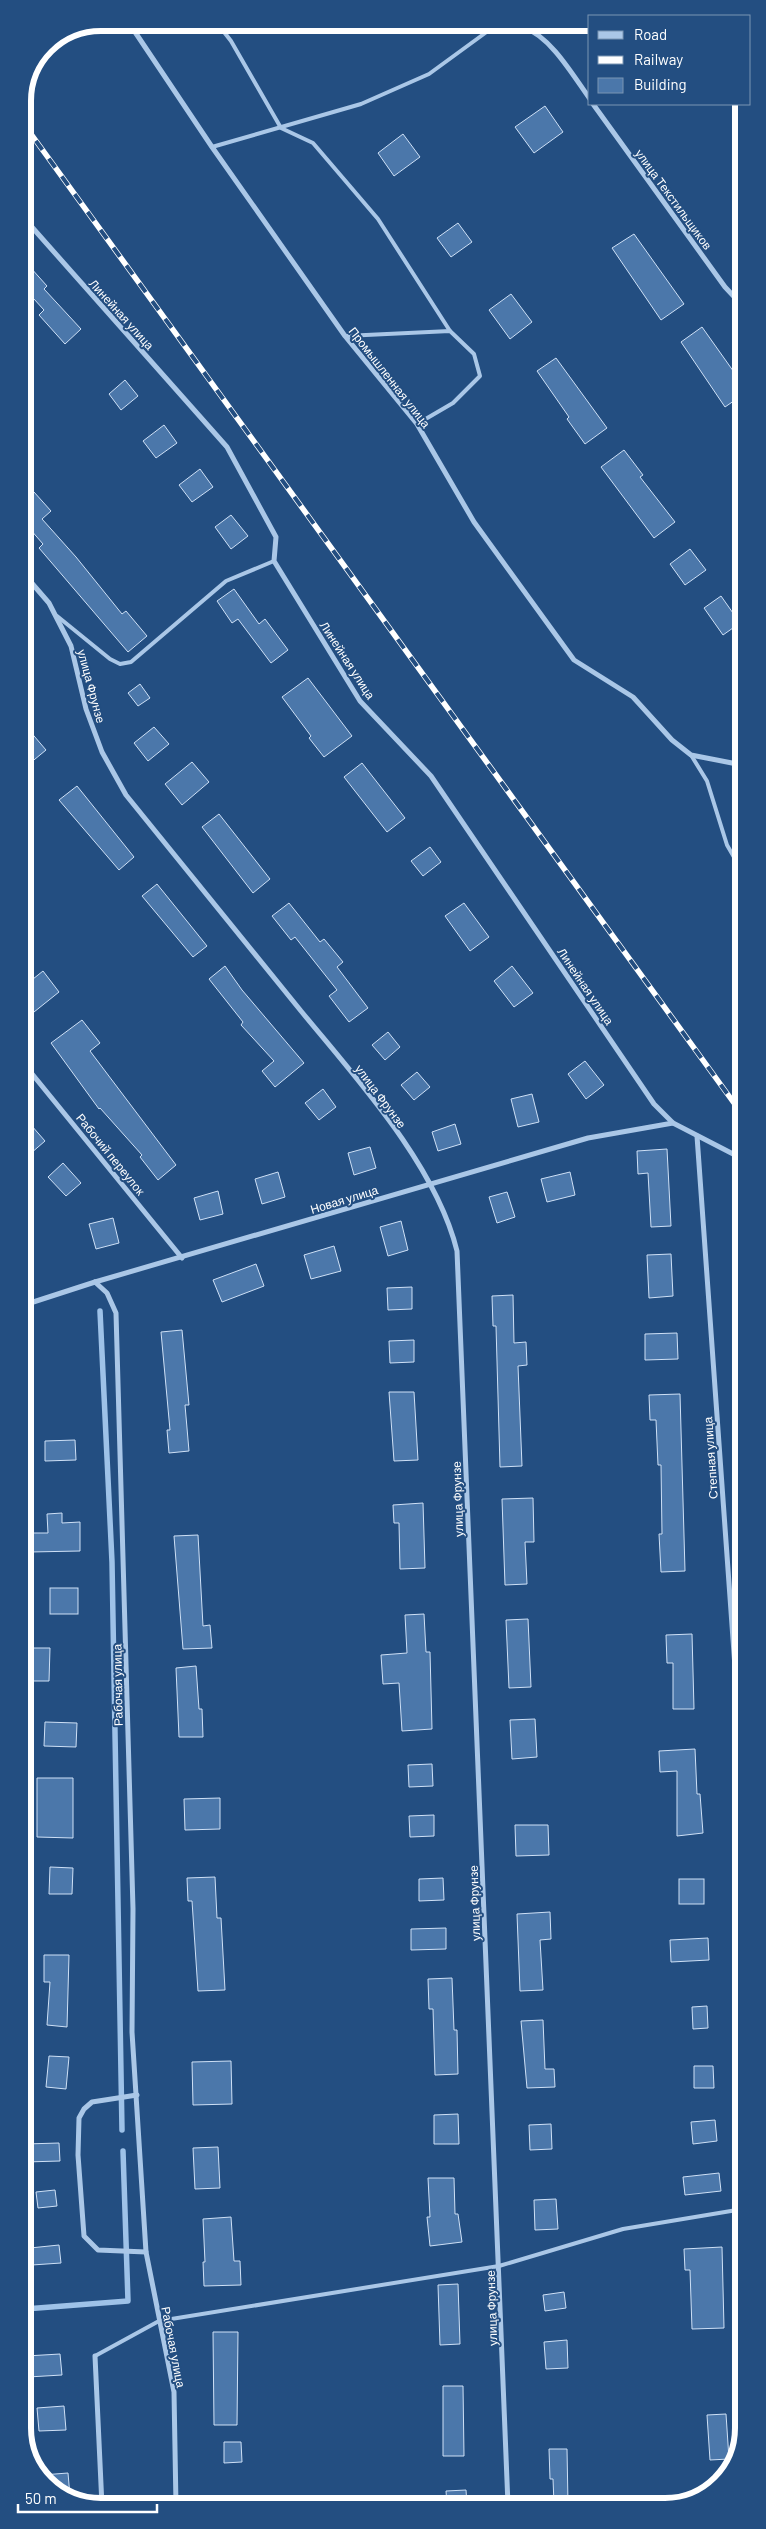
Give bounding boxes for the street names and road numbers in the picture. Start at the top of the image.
street label: улица Текстильщиков [632,146,715,252]
street label: Линейная улица [86,276,157,353]
street label: Промышленная улица [346,324,434,431]
street label: Линейная улица [317,619,378,702]
street label: улица Фрунзе [74,648,109,725]
street label: Линейная улица [554,945,617,1028]
street label: улица Фрунзе [352,1062,410,1131]
street label: Рабочий переулок [73,1110,149,1199]
street label: Новая улица [308,1182,380,1217]
street label: Степная улица [700,1416,721,1500]
street label: улица Фрунзе [449,1461,466,1537]
street label: Рабочая улица [109,1643,126,1726]
street label: улица Фрунзе [466,1865,483,1941]
street label: улица Фрунзе [483,2270,500,2346]
street label: Рабочая улица [158,2305,189,2389]

